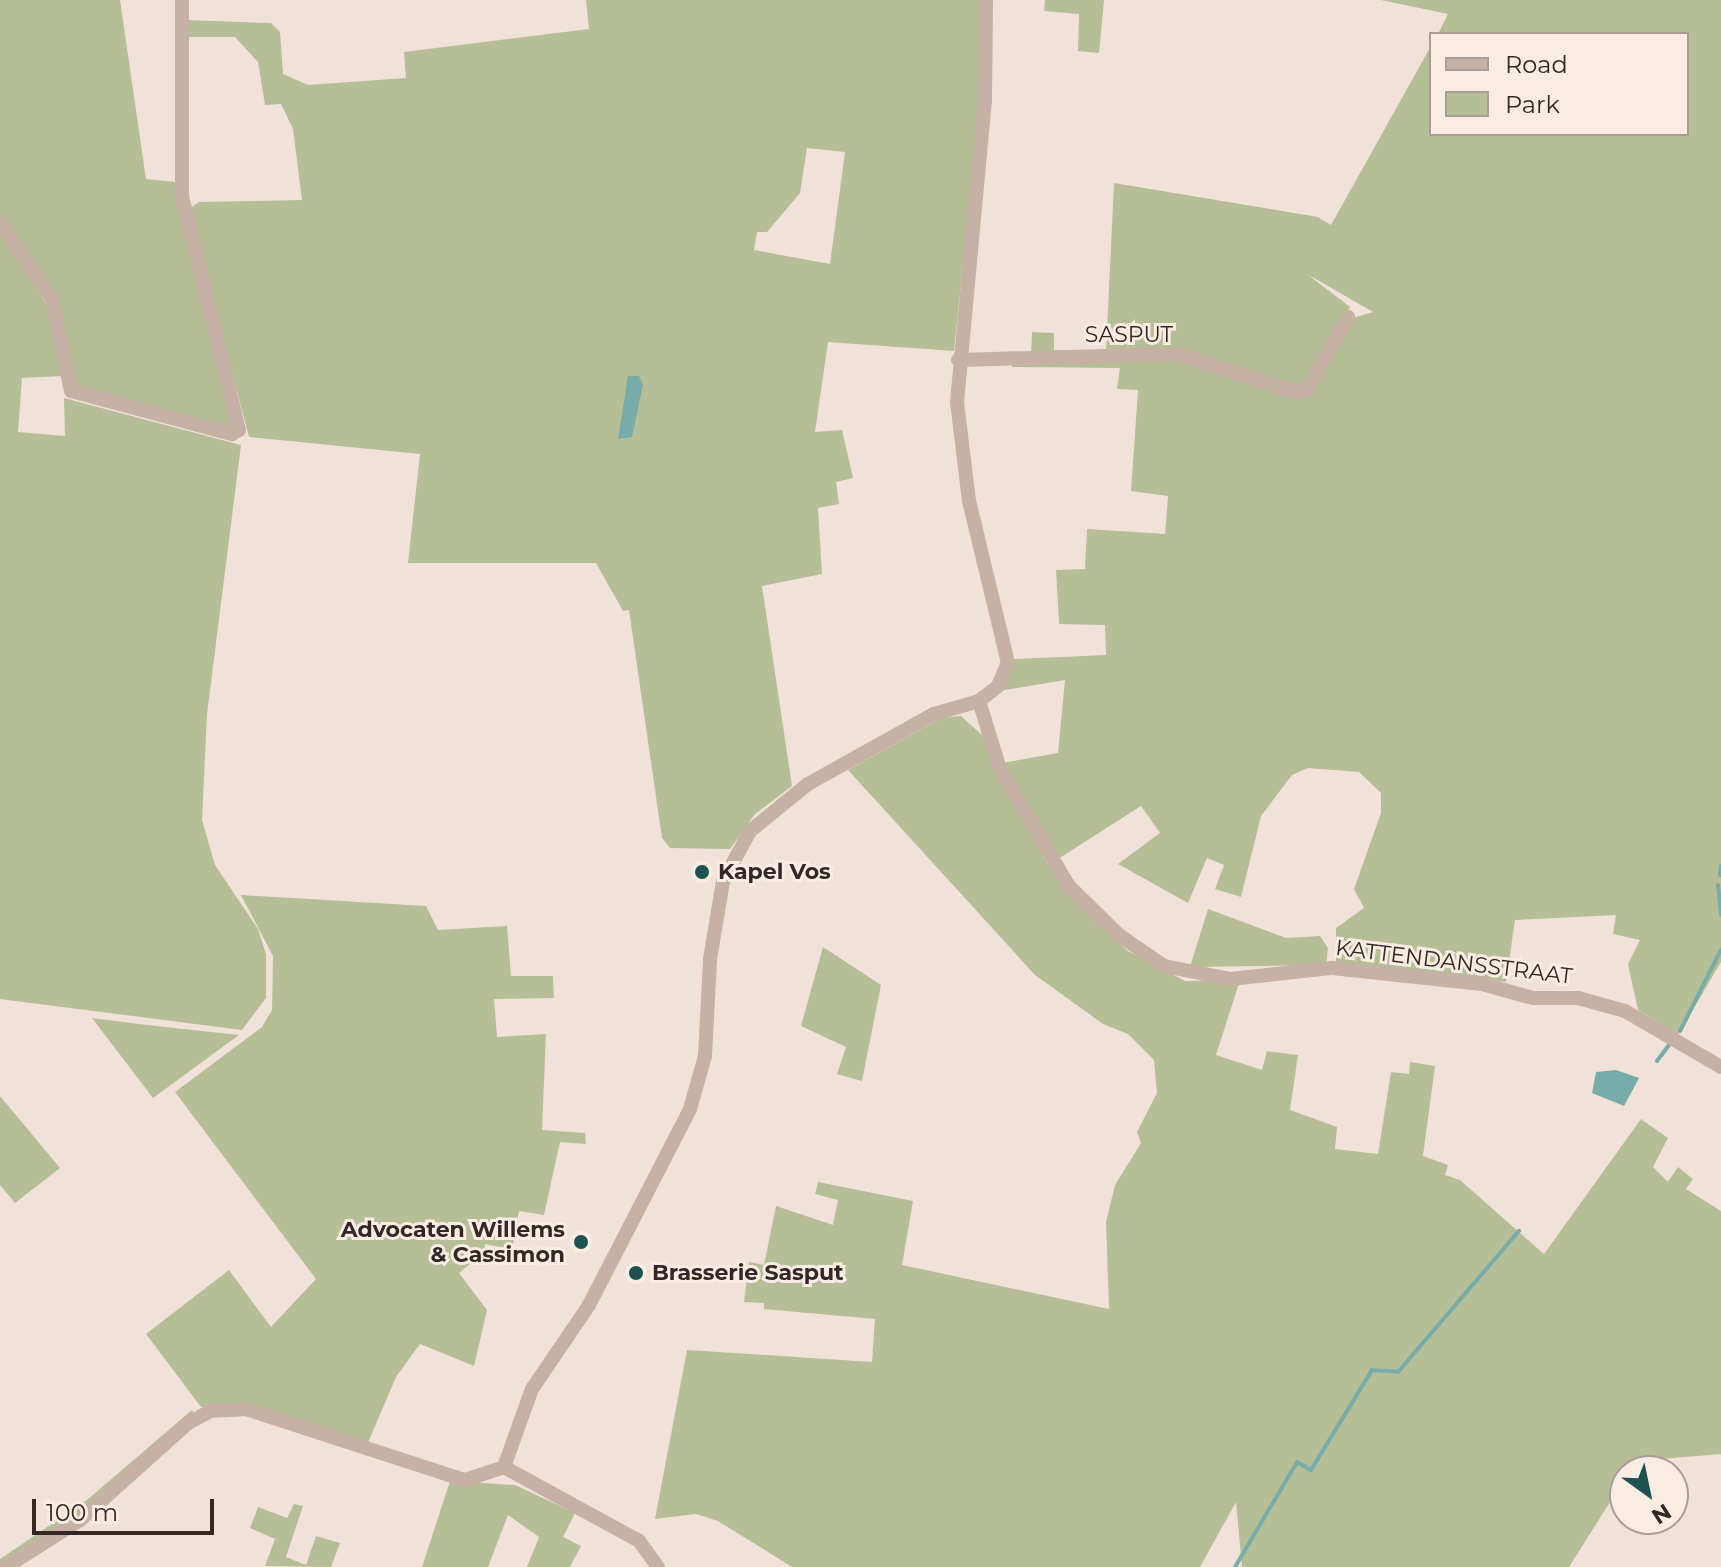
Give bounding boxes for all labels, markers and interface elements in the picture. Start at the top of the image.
legend [1429,32,1689,136]
text: Road [1505,50,1568,79]
text: Park [1505,90,1560,119]
street label: SASPUT [1085,322,1173,348]
place label: Kapel Vos [718,859,831,885]
marker: Kapel Vos [693,863,711,881]
street label: KATTENDANSSTRAAT [1334,934,1574,990]
place label: Advocaten Willems & Cassimon [341,1216,565,1268]
marker: Advocaten Willems & Cassimon [572,1233,590,1251]
place label: Brasserie Sasput [652,1260,844,1286]
marker: Brasserie Sasput [627,1264,645,1282]
north arrow [1609,1455,1689,1535]
scale bar [36,1483,218,1533]
text: 100 m [46,1498,118,1527]
text: N [1646,1498,1676,1530]

